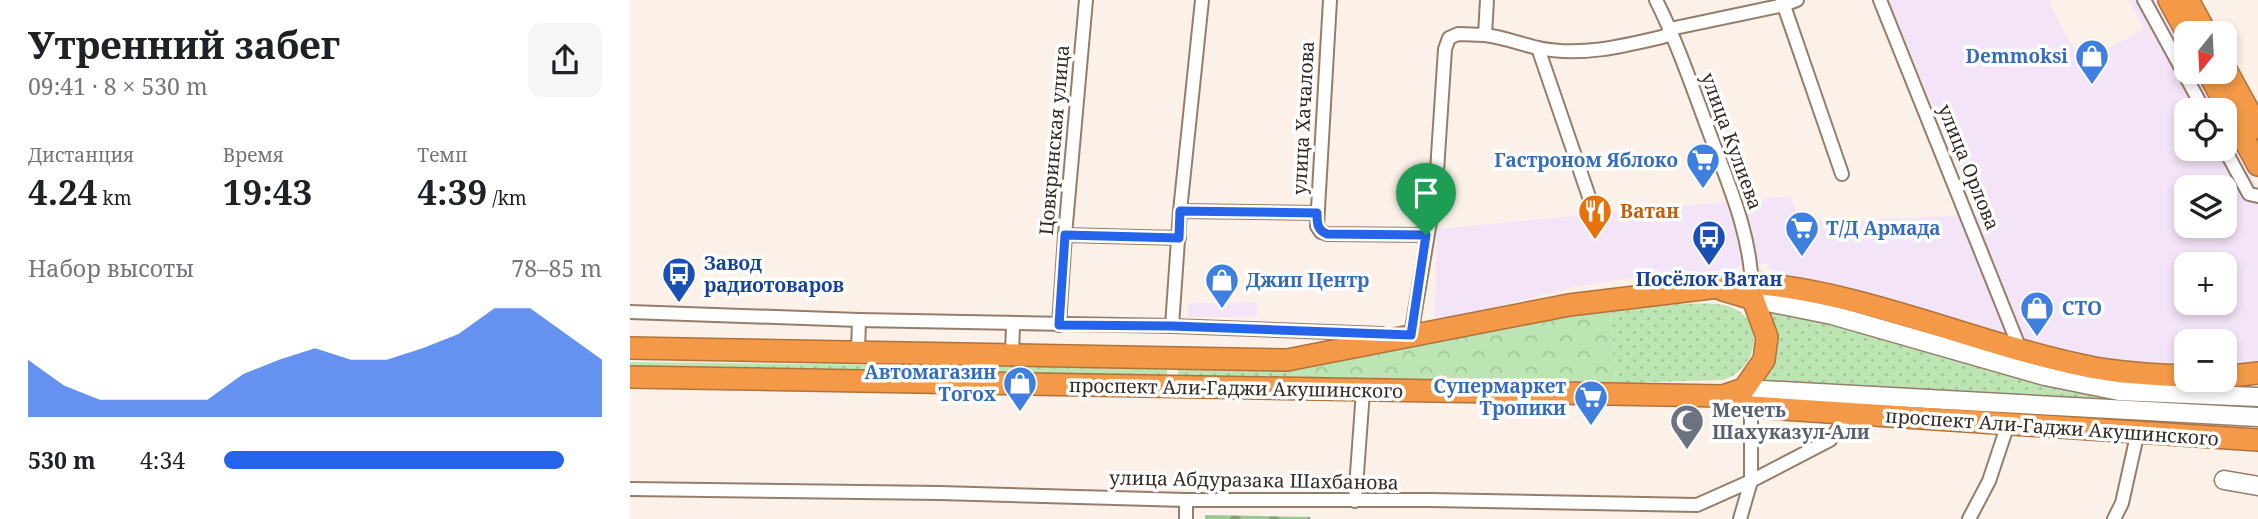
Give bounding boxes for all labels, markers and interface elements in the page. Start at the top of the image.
text: Утренний забег [28,18,340,70]
north arrow [2174,21,2236,84]
map controls [2174,21,2237,392]
button: share [528,23,602,97]
shop icon: Demmoksi [2073,37,2111,86]
street label: улица Хачалова [1286,40,1320,196]
place label: Demmoksi [1965,43,2068,69]
street label: Цовкринская улица [1033,44,1075,236]
street label: улица Кулиева [1695,69,1769,213]
text: 09:41 · 8 × 530 m [28,70,208,102]
button: locate [2174,98,2237,161]
street label: улица Орлова [1932,100,2006,234]
supermarket icon: Гастроном Яблоко [1684,141,1722,190]
text: Дистанция [28,142,134,168]
text: Время [223,142,284,168]
text: Темп [417,142,468,168]
place label: Гастроном Яблоко [1494,147,1678,173]
pin [1396,163,1456,235]
text: 4.24 [28,168,98,215]
text: 19:43 [223,168,312,215]
text: 4:39 [417,168,487,215]
icon: arrive [1407,174,1445,212]
button: layers [2174,175,2237,238]
text: km [98,185,132,211]
text: /km [487,185,527,211]
restaurant icon: Ватан [1576,192,1614,241]
place label: Ватан [1620,198,1679,224]
supermarket icon: Т/Д Армада [1783,209,1821,258]
place label: Т/Д Армада [1826,215,1941,241]
bus stop icon: Посёлок Ватан [1690,218,1728,267]
place label: Завод радиотоваров [704,250,844,298]
text: Набор высоты [28,252,194,284]
text: 78–85 m [511,252,602,284]
button: + [2174,252,2237,315]
bus stop icon: Завод радиотоваров [660,255,698,304]
shop icon: Джип Центр [1203,261,1241,310]
place label: Посёлок Ватан [1636,266,1783,292]
place label: Джип Центр [1246,267,1369,293]
shop icon: СТО [2018,289,2056,338]
place label: СТО [2062,295,2102,321]
button: − [2174,329,2237,392]
place label: Автомагазин Тогох [865,359,997,407]
shop icon: Автомагазин Тогох [1001,364,1039,413]
street label: проспект Али-Гаджи Акушинского [1069,372,1403,404]
place label: Супермаркет Тропики [1434,373,1566,421]
supermarket icon: Супермаркет Тропики [1572,378,1610,427]
place label: Мечеть Шахуказул-Али [1712,397,1870,445]
mosque icon: Мечеть Шахуказул-Али [1668,402,1706,451]
street label: проспект Али-Гаджи Акушинского [1884,402,2220,452]
text: 530 m [28,444,96,476]
text: 4:34 [140,444,185,476]
street label: улица Абдуразака Шахбанова [1109,464,1399,496]

